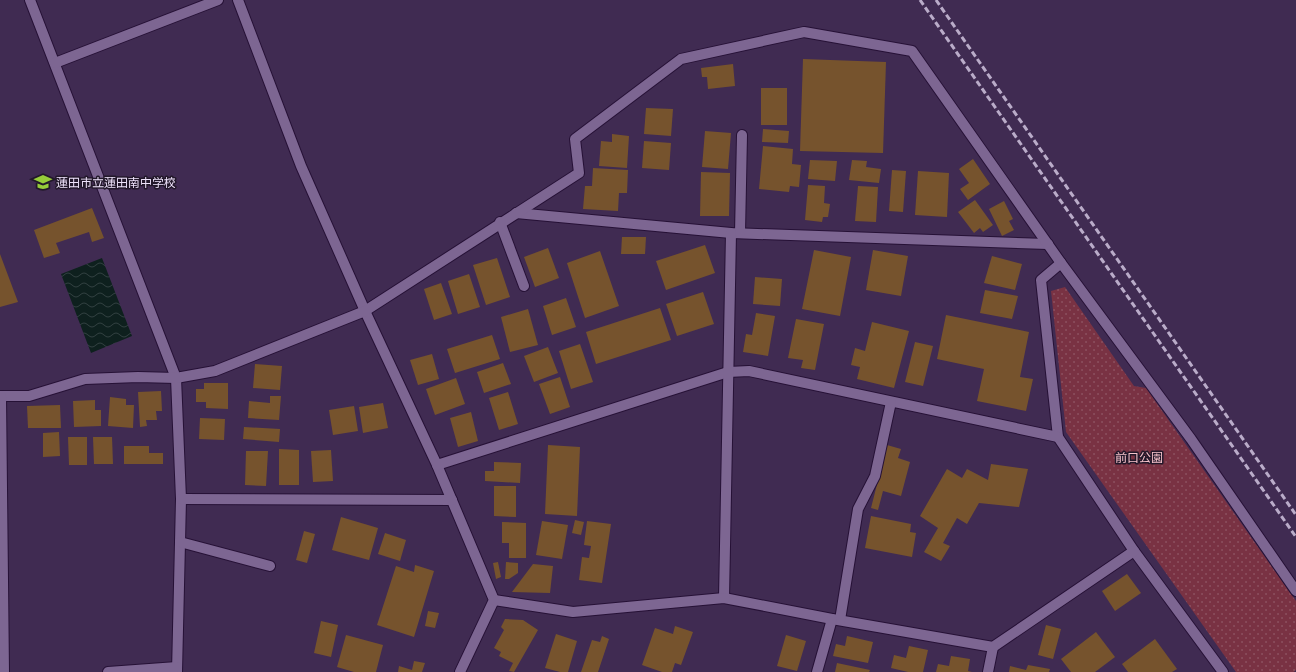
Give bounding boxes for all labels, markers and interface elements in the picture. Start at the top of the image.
school or university icon: 蓮田市立蓮田南中学校 [33,172,53,192]
place label: 蓮田市立蓮田南中学校 [56,175,176,190]
park label: 前口公園 [1115,450,1163,465]

